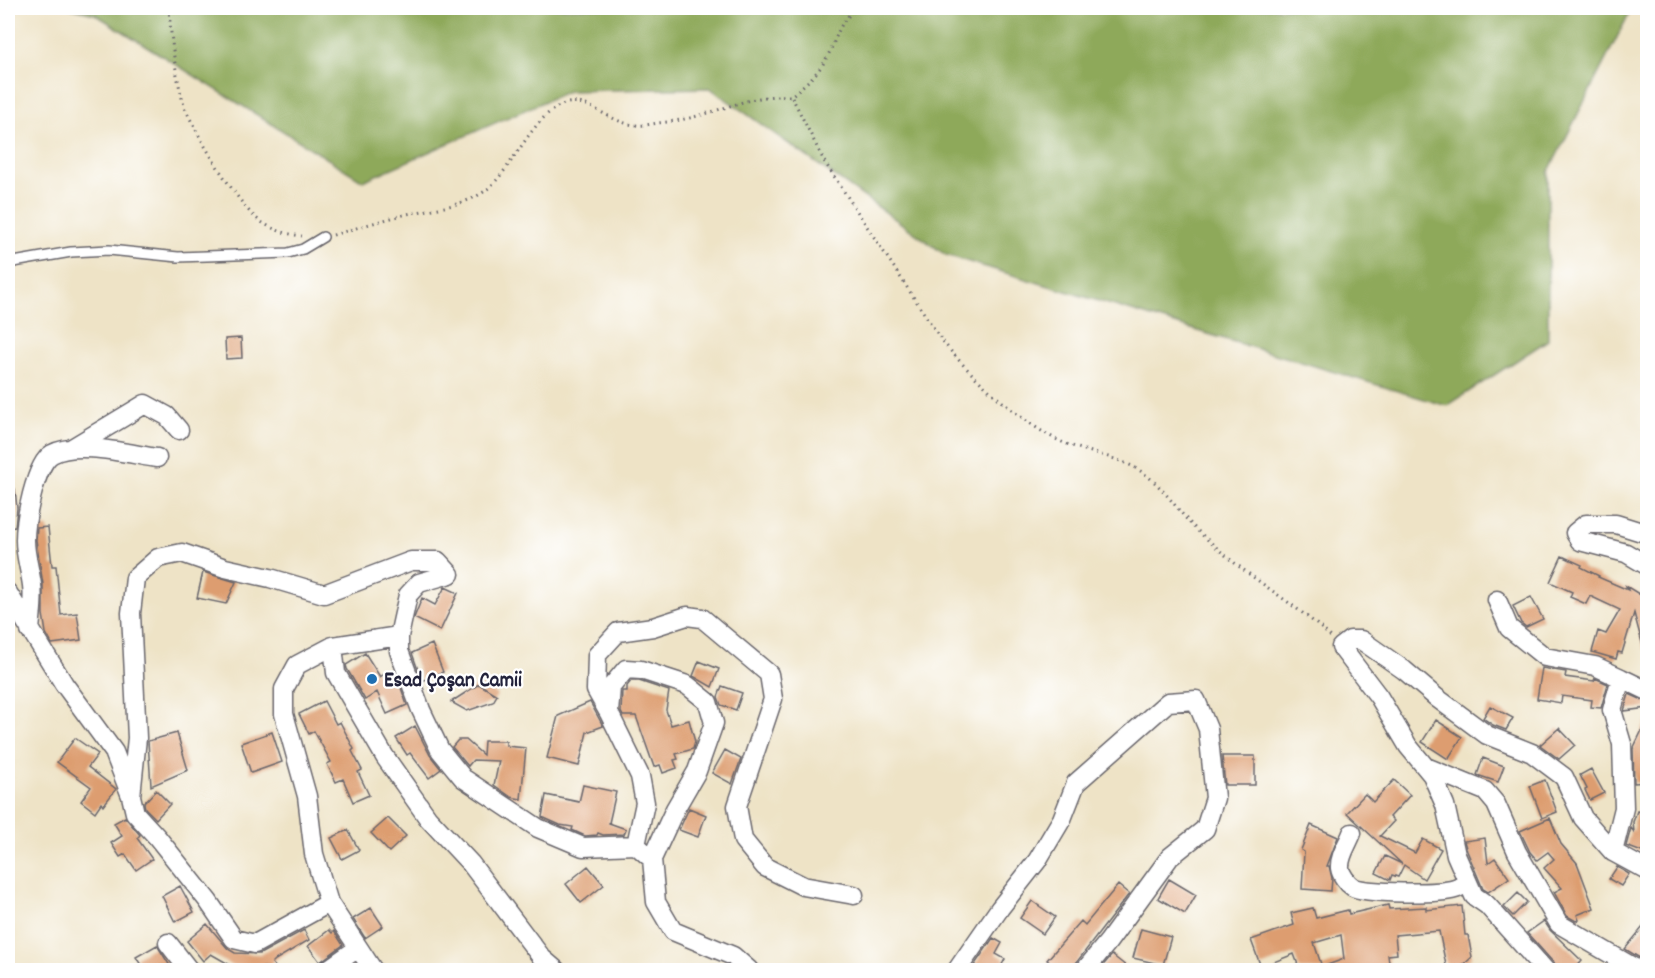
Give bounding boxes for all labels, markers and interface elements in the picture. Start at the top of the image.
place label: Esad Çoşan Camii [384,667,522,697]
marker: Esad Çoşan Camii [365,672,379,686]

